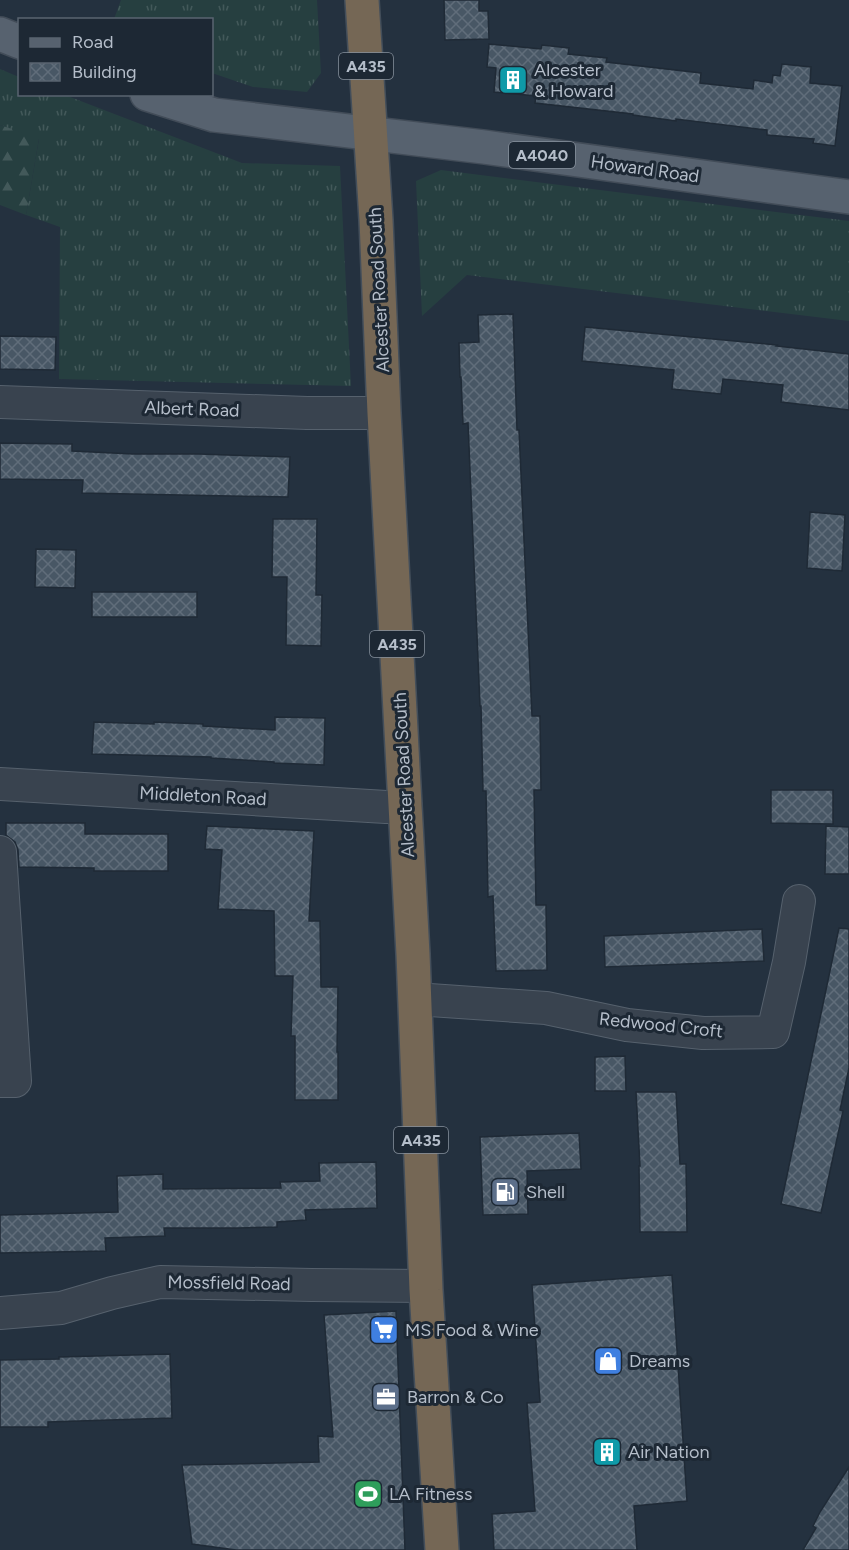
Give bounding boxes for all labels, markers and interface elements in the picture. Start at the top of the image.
legend [18,18,213,96]
text: Road [72,31,113,53]
road number: A435 [339,53,393,79]
place label: Alcester & Howard [534,59,613,102]
text: Building [72,61,137,83]
building icon: Alcester & Howard [497,64,529,96]
road number: A4040 [509,142,575,168]
street label: Howard Road [589,150,701,188]
street label: Alcester Road South [364,207,394,373]
street label: Albert Road [144,396,240,422]
road number: A435 [370,631,424,657]
street label: Alcester Road South [389,692,419,858]
street label: Middleton Road [139,782,267,810]
street label: Redwood Croft [598,1008,724,1042]
road number: A435 [394,1127,448,1153]
fuel station icon: Shell [489,1176,521,1208]
place label: Shell [526,1181,565,1203]
street label: Mossfield Road [167,1271,291,1295]
supermarket icon: MS Food & Wine [368,1314,400,1346]
place label: MS Food & Wine [405,1319,539,1341]
shop icon: Dreams [592,1345,624,1377]
place label: Dreams [629,1350,690,1372]
office icon: Barron & Co [370,1381,402,1413]
place label: Barron & Co [407,1386,504,1408]
building icon: Air Nation [591,1436,623,1468]
place label: Air Nation [628,1441,709,1463]
sports icon: LA Fitness [352,1478,384,1510]
place label: LA Fitness [389,1483,472,1505]

